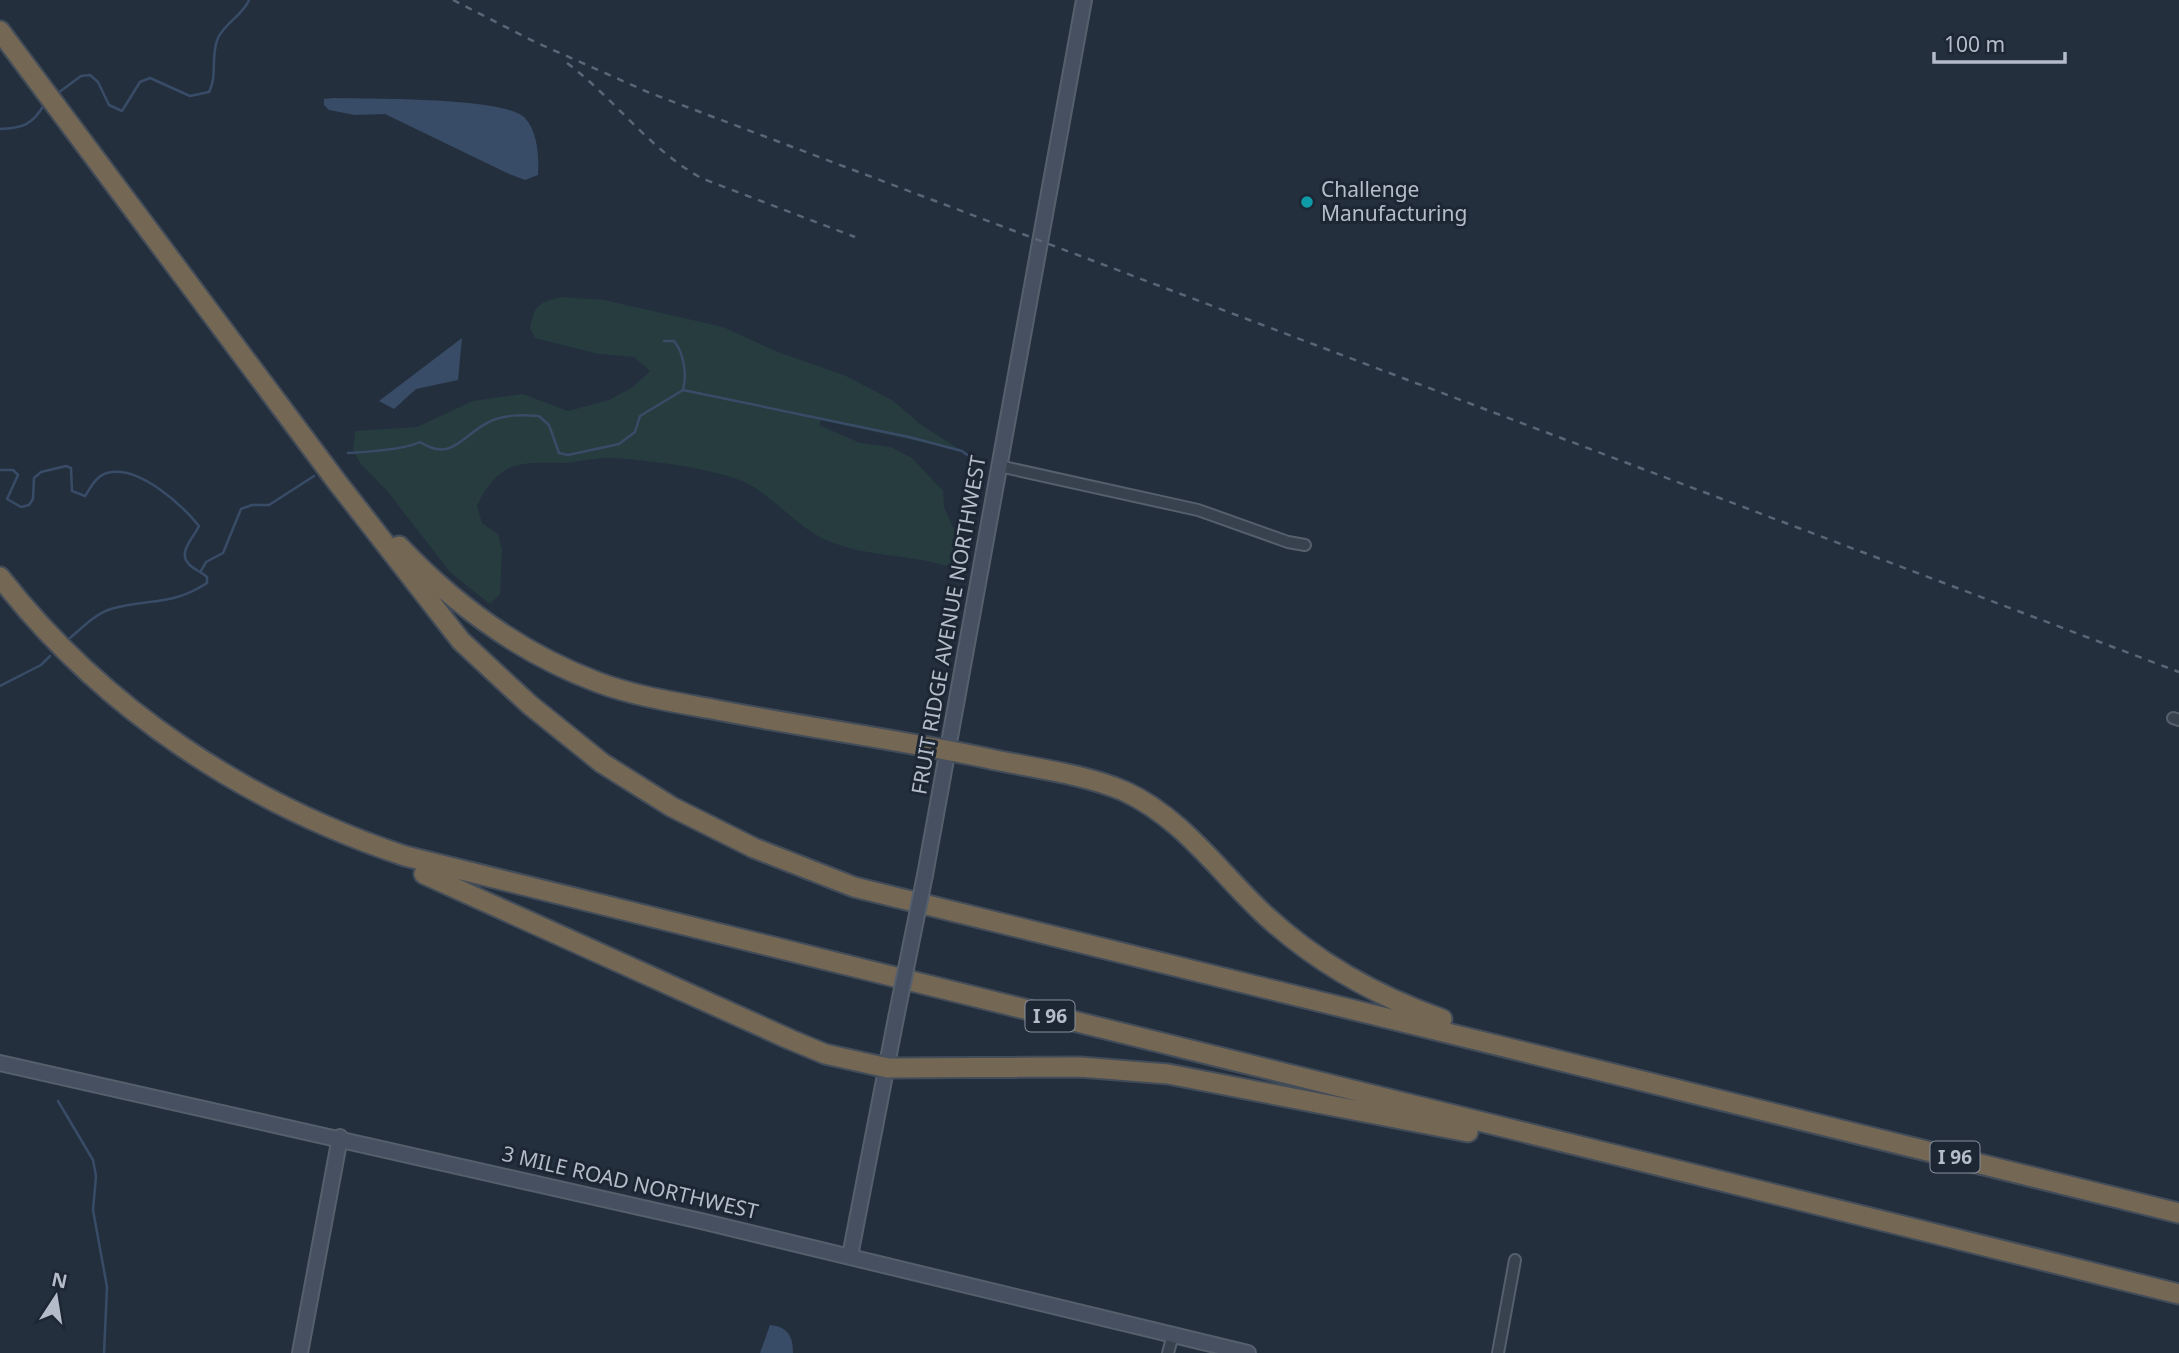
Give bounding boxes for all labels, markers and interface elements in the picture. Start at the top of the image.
scale bar [1934,21,2065,65]
text: 100 m [1944,30,2005,58]
place label: Challenge Manufacturing [1321,175,1467,227]
marker: Challenge Manufacturing [1299,194,1315,210]
street label: FRUIT RIDGE AVENUE NORTHWEST [904,453,992,797]
road number: I 96 [1026,1000,1074,1032]
street label: 3 MILE ROAD NORTHWEST [499,1139,761,1225]
road number: I 96 [1930,1142,1980,1172]
north arrow [21,1262,91,1332]
text: N [49,1266,70,1295]

